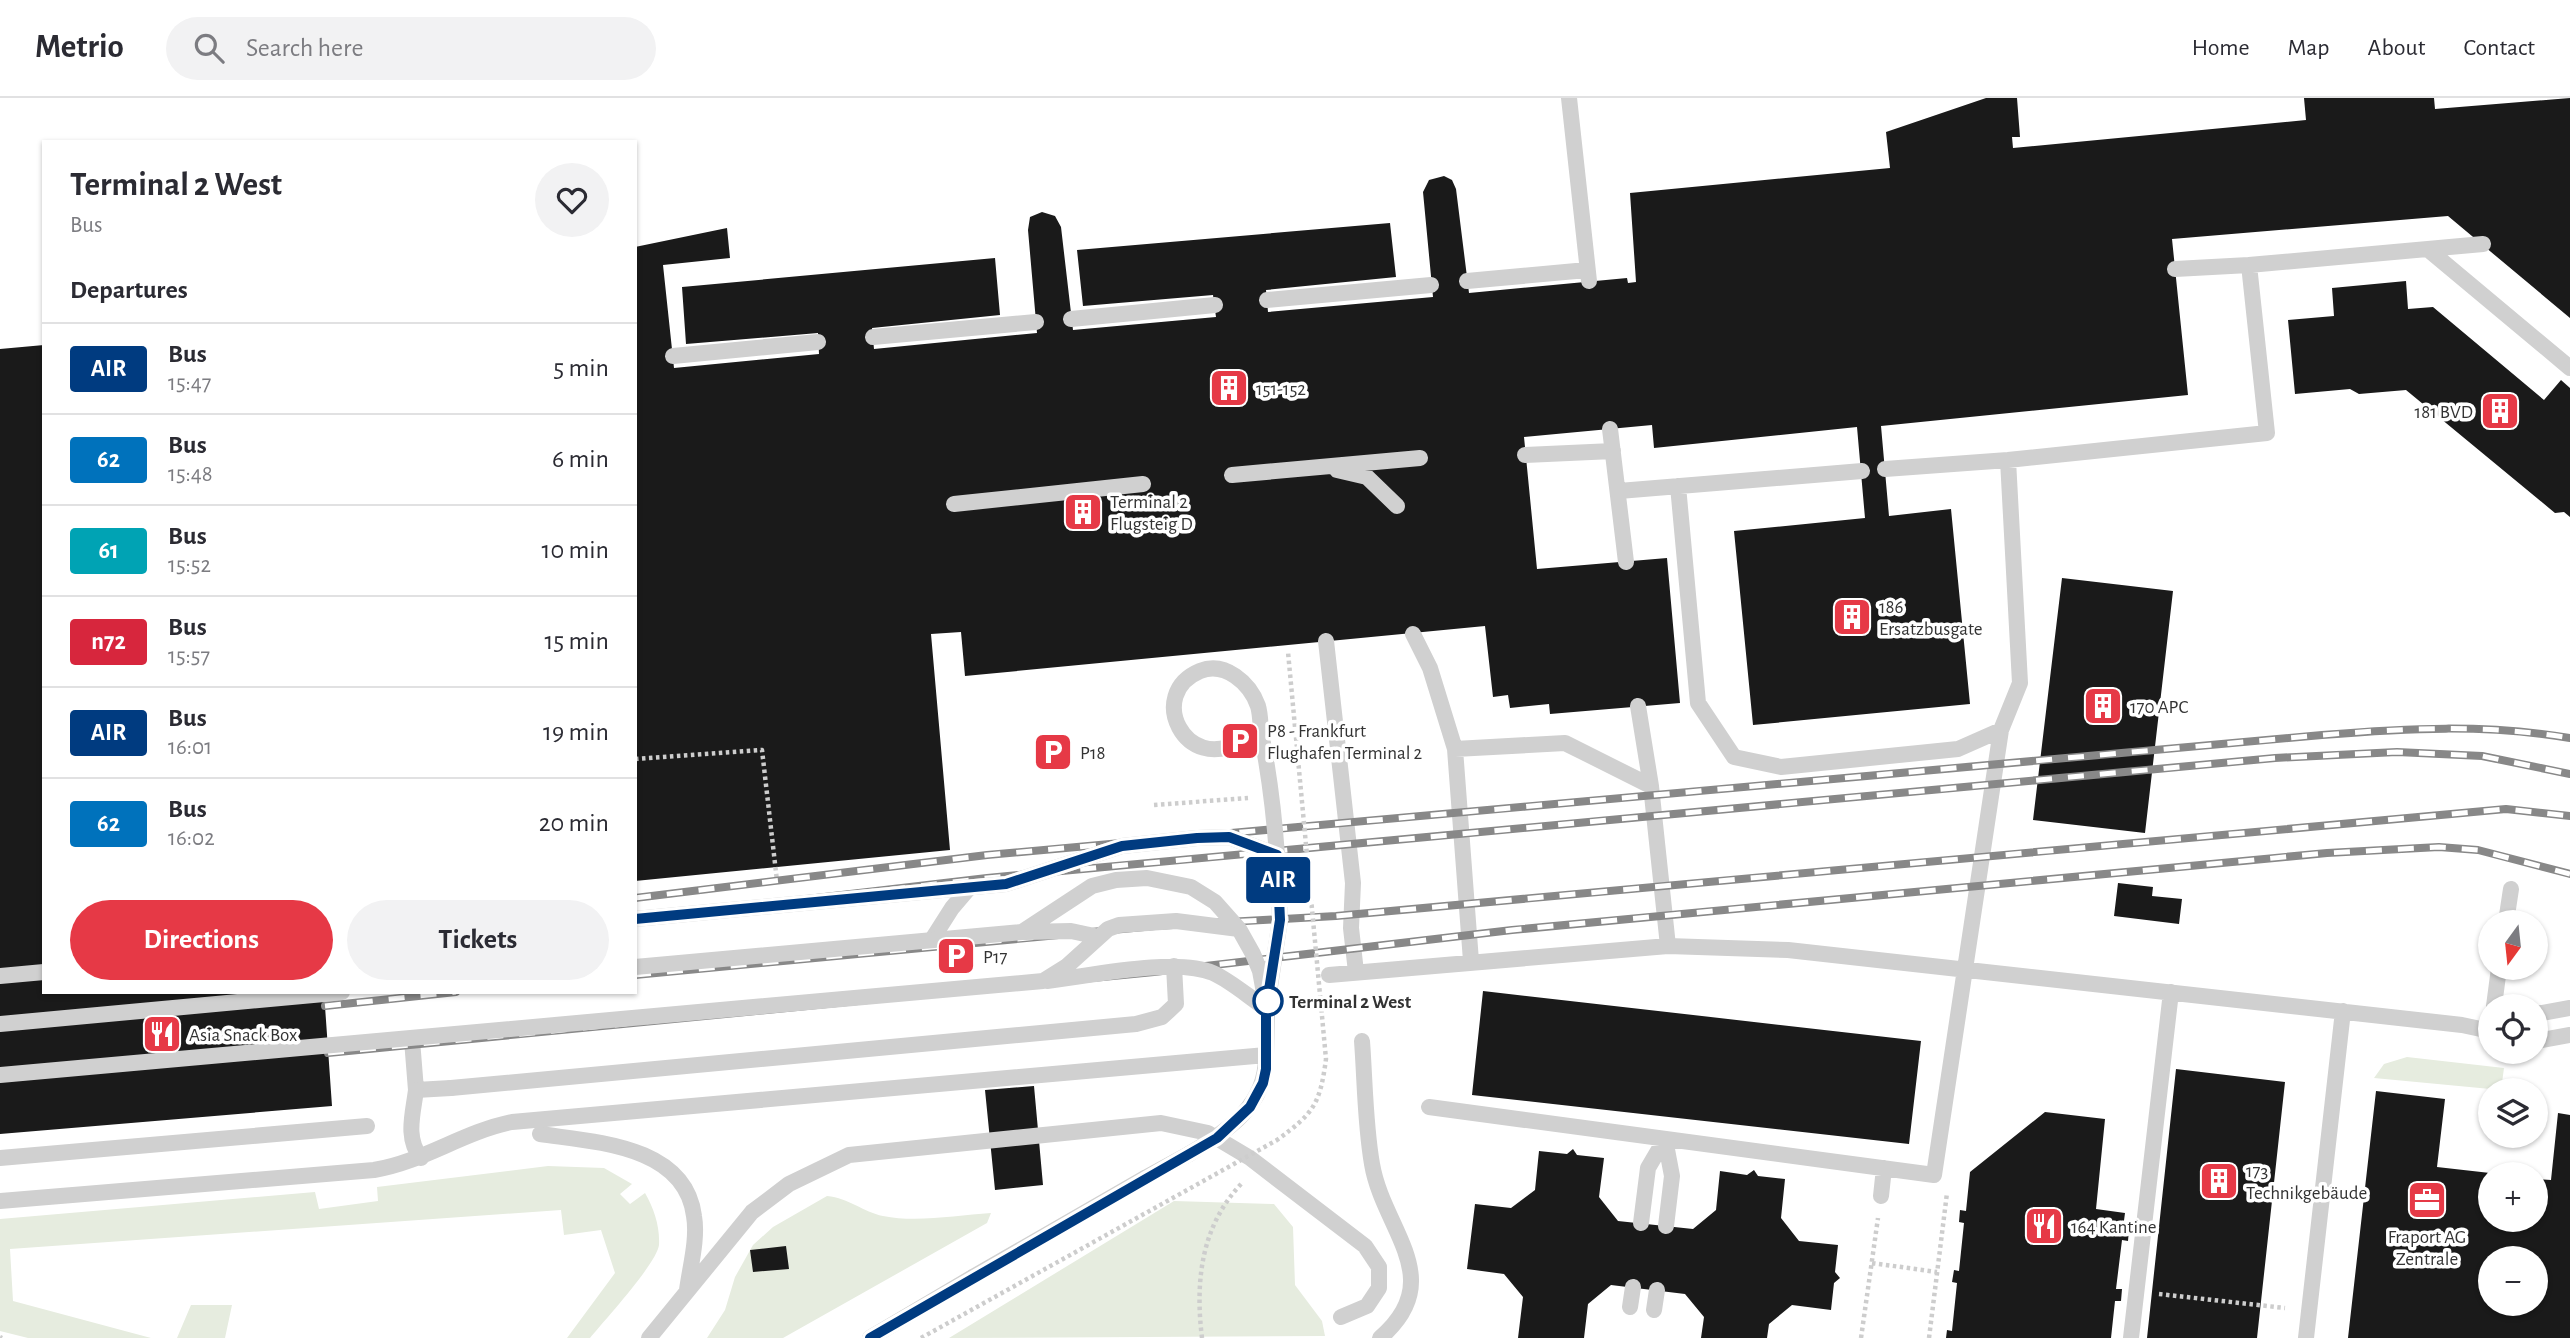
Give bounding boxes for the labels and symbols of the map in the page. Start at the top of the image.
building icon: 151-152 [1208,367,1250,409]
place label: 151-152 [1256,380,1306,399]
building icon: 181 BVD [2479,390,2521,432]
place label: 181 BVD [2415,403,2473,422]
building icon: Terminal 2 Flugsteig D [1062,491,1104,533]
place label: Terminal 2 Flugsteig D [1110,493,1193,534]
building icon: 186 Ersatzbusgate [1831,596,1873,638]
place label: 186 Ersatzbusgate [1879,598,1983,639]
building icon: 170 APC [2082,685,2124,727]
place label: 170 APC [2130,698,2188,717]
parking icon: P8 - Frankfurt Flughafen Terminal 2 [1219,720,1261,762]
place label: P8 - Frankfurt Flughafen Terminal 2 [1267,722,1423,763]
parking icon: P18 [1032,731,1074,773]
place label: P18 [1080,744,1105,763]
line badge: AIR [1238,857,1318,903]
north arrow [2478,910,2548,980]
parking icon: P17 [935,935,977,977]
place label: P17 [983,948,1007,967]
marker: Terminal 2 West [1253,986,1283,1016]
place label: Terminal 2 West [1289,993,1412,1012]
restaurant icon: Asia Snack Box [141,1013,183,1055]
place label: Asia Snack Box [189,1026,297,1045]
building icon: 173 Technikgebäude [2198,1160,2240,1202]
place label: 173 Technikgebäude [2246,1162,2367,1203]
office icon: Fraport AG Zentrale [2406,1179,2448,1221]
restaurant icon: 164 Kantine [2023,1205,2065,1247]
place label: 164 Kantine [2071,1218,2157,1237]
place label: Fraport AG Zentrale [2388,1228,2466,1269]

